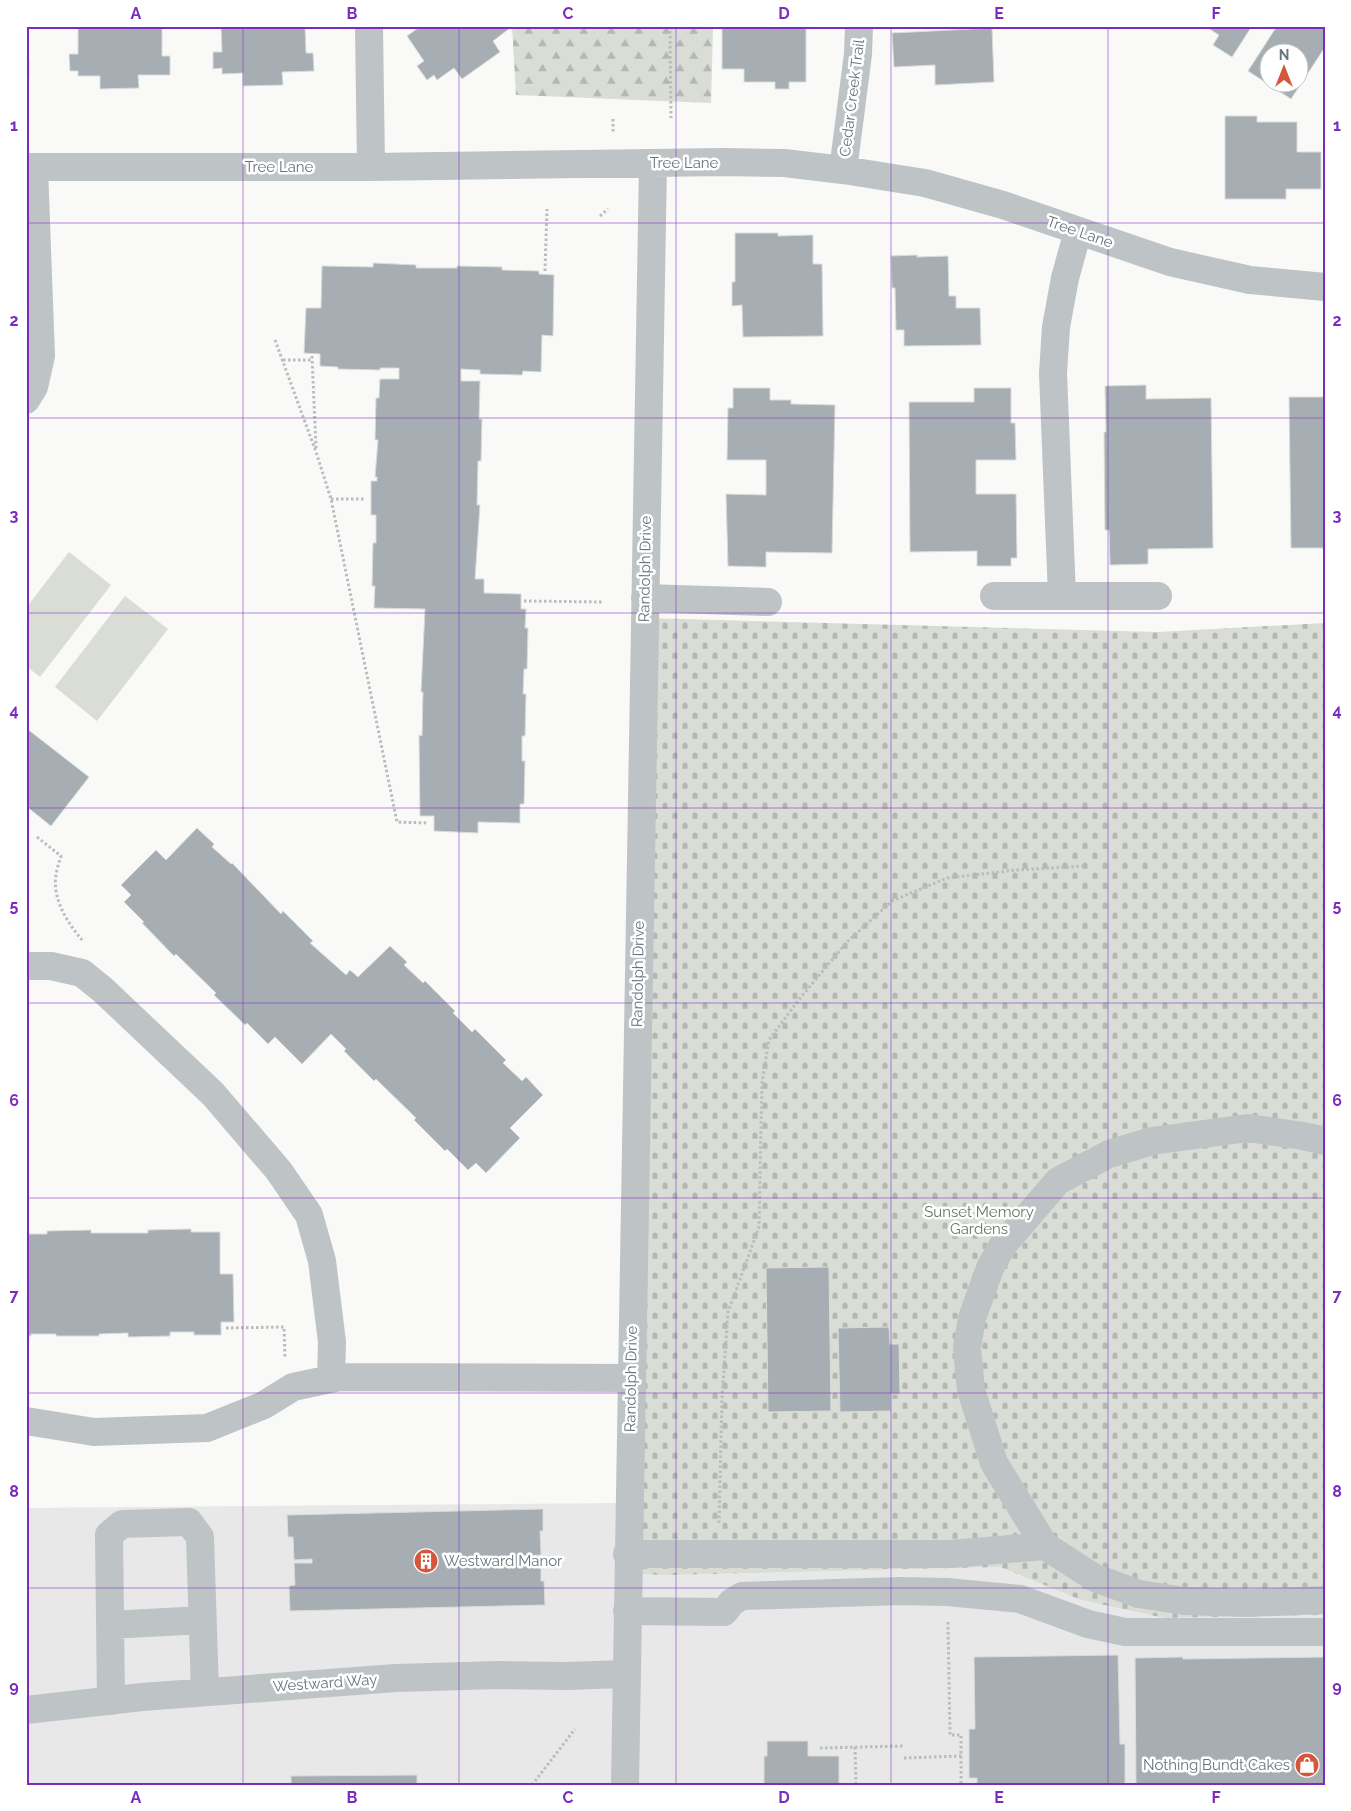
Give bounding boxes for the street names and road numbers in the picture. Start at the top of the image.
street label: Cedar Creek Trail [836,37,868,158]
street label: Tree Lane [650,154,719,172]
street label: Tree Lane [245,158,314,176]
street label: Tree Lane [1045,212,1116,252]
street label: Randolph Drive [635,515,655,622]
street label: Randolph Drive [628,920,648,1027]
street label: Randolph Drive [621,1325,641,1432]
street label: Westward Way [272,1670,378,1696]

